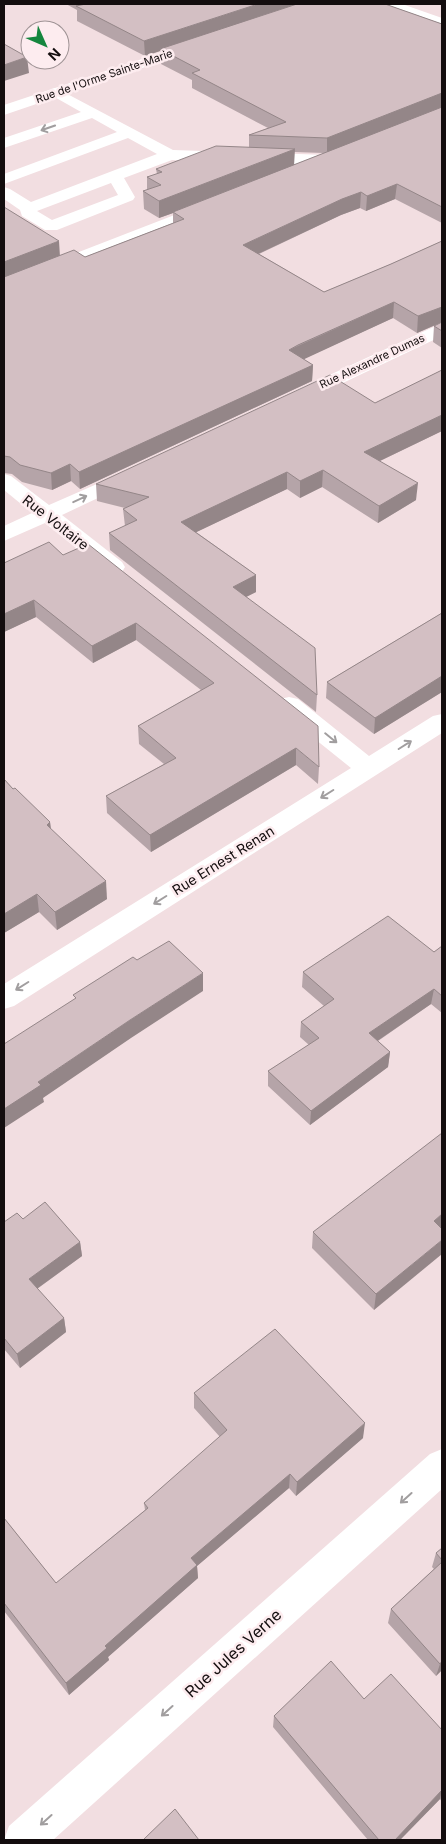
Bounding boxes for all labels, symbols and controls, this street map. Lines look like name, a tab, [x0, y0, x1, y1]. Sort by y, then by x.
north arrow	[20, 20, 70, 70]
text: N	[45, 45, 64, 64]
street label: Rue de l'Orme Sainte-Marie	[34, 46, 174, 106]
one-way arrow	[41, 124, 56, 133]
street label: Rue Alexandre Dumas	[317, 330, 427, 392]
street label: Rue Voltaire	[19, 491, 93, 553]
one-way arrow	[72, 494, 87, 503]
one-way arrow	[324, 733, 337, 744]
one-way arrow	[398, 740, 412, 750]
one-way arrow	[320, 790, 334, 800]
street label: Rue Ernest Renan	[169, 822, 277, 898]
one-way arrow	[153, 895, 167, 905]
one-way arrow	[16, 982, 30, 992]
one-way arrow	[399, 1492, 412, 1504]
street label: Rue Jules Verne	[181, 1604, 285, 1702]
one-way arrow	[161, 1705, 174, 1717]
one-way arrow	[40, 1814, 53, 1825]

